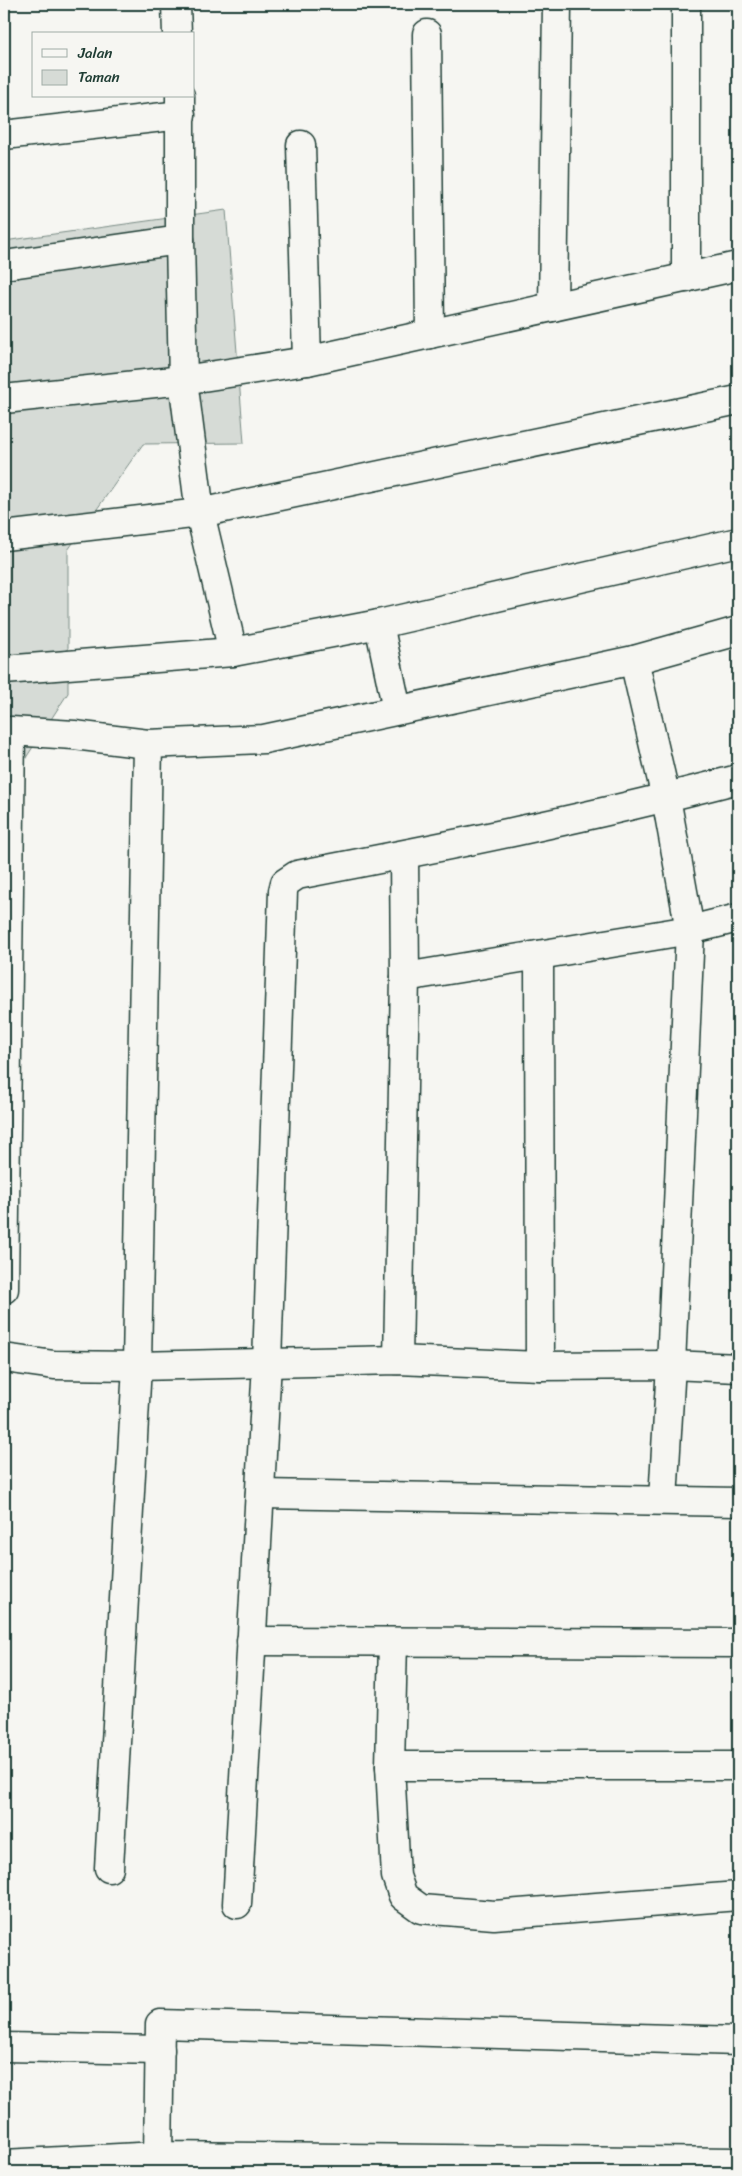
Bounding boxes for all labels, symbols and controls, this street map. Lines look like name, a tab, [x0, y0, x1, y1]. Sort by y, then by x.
legend	[32, 32, 195, 98]
text: Jalan	[77, 40, 112, 66]
text: Taman	[78, 64, 120, 90]

